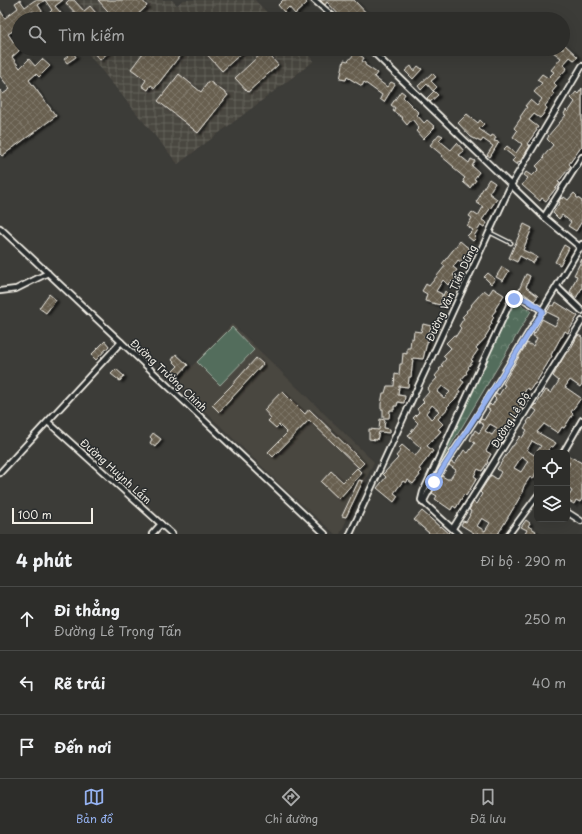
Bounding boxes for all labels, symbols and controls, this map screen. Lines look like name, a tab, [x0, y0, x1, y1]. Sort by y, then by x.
search box	[12, 12, 570, 56]
icon: search	[26, 23, 48, 45]
text: Tìm kiếm	[58, 23, 125, 46]
street label: Đường Văn Tiến Dũng	[422, 242, 480, 344]
route end	[505, 290, 523, 308]
street label: Đường Trường Chinh	[128, 335, 211, 414]
street label: Đường Lê Độ	[486, 389, 533, 450]
street label: Đường Huỳnh Lắm	[77, 435, 155, 507]
map controls	[534, 450, 570, 522]
button: locate	[534, 450, 570, 486]
route start	[425, 473, 443, 491]
button: layers	[534, 486, 570, 522]
scale bar	[12, 506, 93, 525]
text: 100 m	[18, 506, 52, 523]
text: 4 phút	[16, 547, 73, 573]
text: Đi bộ · 290 m	[480, 551, 566, 570]
text: Đi thẳng	[54, 598, 120, 621]
icon: ahead	[16, 608, 38, 630]
text: 250 m	[524, 609, 566, 628]
text: Đường Lê Trọng Tấn	[54, 621, 182, 640]
text: Rẽ trái	[54, 671, 105, 694]
icon: left	[16, 672, 38, 694]
text: 40 m	[532, 673, 566, 692]
text: Đến nơi	[54, 735, 111, 758]
icon: arrive	[16, 736, 38, 758]
tab: Bản đồ	[76, 786, 113, 827]
tab: Chỉ đường	[265, 786, 318, 827]
tab: Đã lưu	[470, 786, 506, 827]

